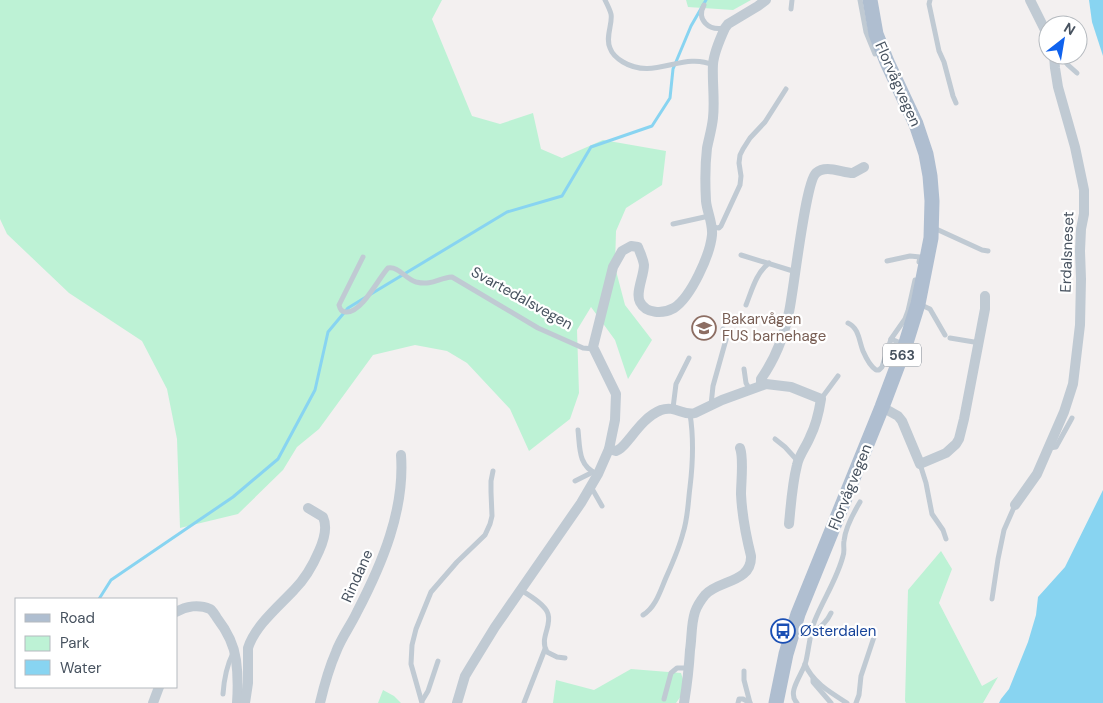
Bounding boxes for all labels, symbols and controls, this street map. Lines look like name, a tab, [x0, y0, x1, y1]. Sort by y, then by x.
north arrow	[1038, 15, 1088, 65]
text: N	[1061, 19, 1079, 39]
street label: Florvågvegen	[870, 38, 926, 130]
street label: Erdalsneset	[1056, 211, 1078, 293]
street label: Svartedalsvegen	[468, 262, 576, 334]
place label: Bakarvågen FUS barnehage	[722, 309, 826, 346]
school or university icon: Bakarvågen FUS barnehage	[691, 315, 717, 341]
road number: 563	[883, 344, 921, 366]
street label: Florvågvegen	[824, 441, 876, 533]
street label: Rindane	[337, 546, 377, 606]
legend	[15, 598, 178, 688]
text: Road	[60, 608, 95, 628]
bus stop icon: Østerdalen	[770, 618, 796, 644]
place label: Østerdalen	[800, 621, 876, 641]
text: Park	[60, 633, 90, 653]
text: Water	[60, 658, 102, 678]

